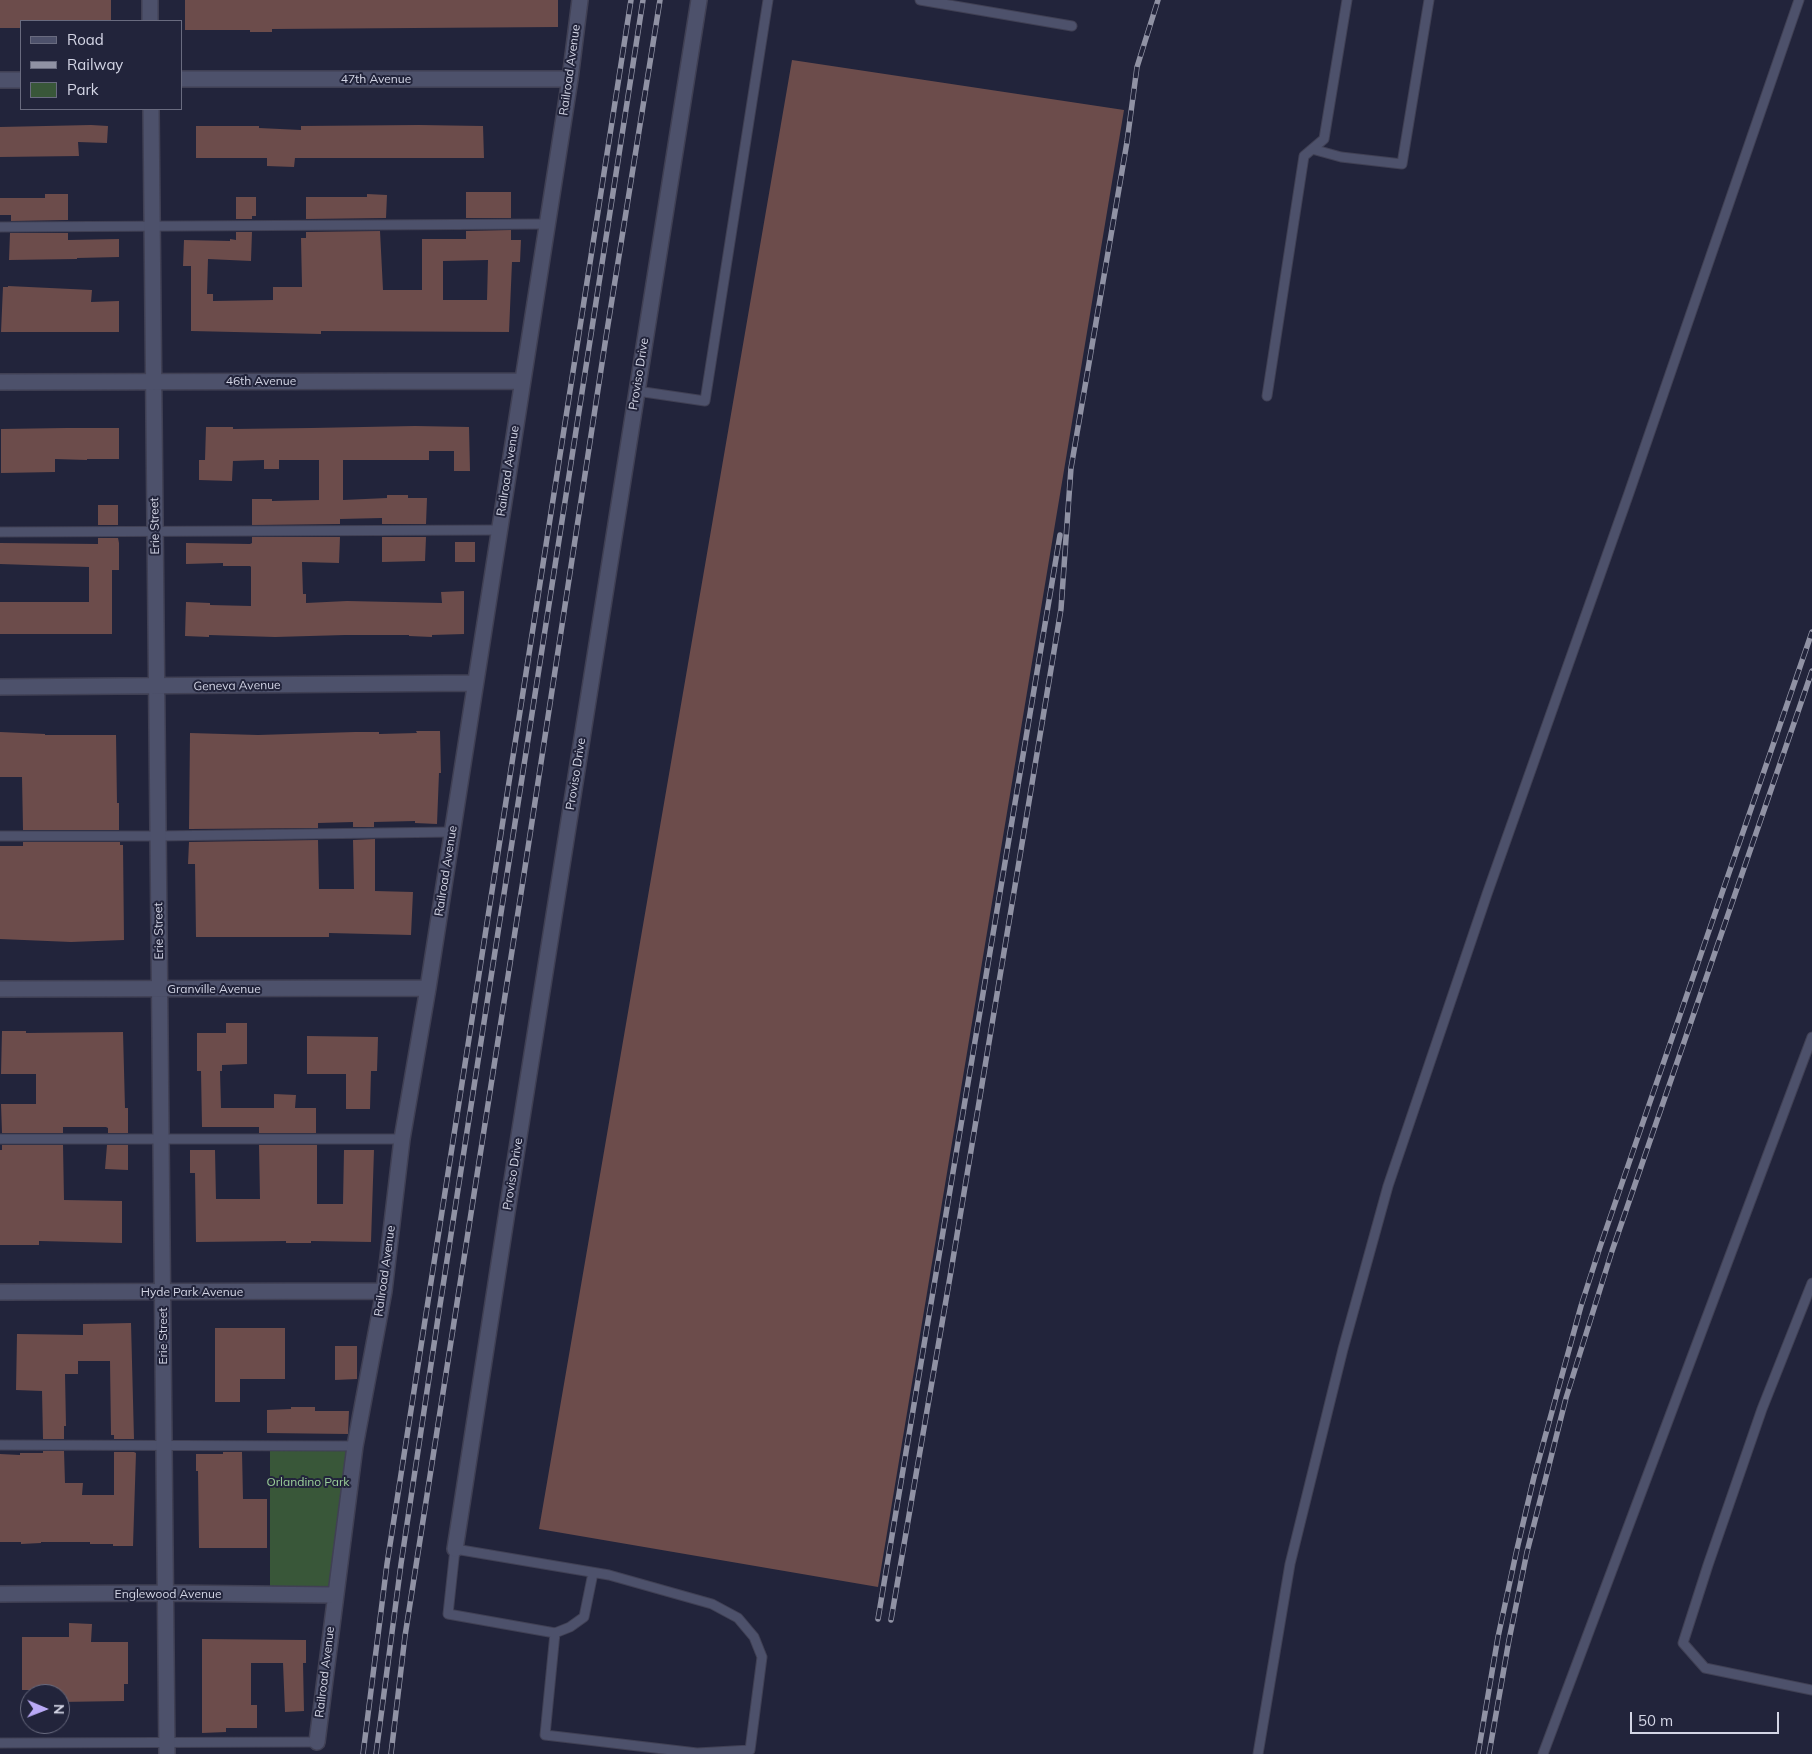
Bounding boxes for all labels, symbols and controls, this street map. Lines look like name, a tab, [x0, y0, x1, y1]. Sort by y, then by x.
legend	[20, 20, 182, 110]
street label: Railroad Avenue	[556, 24, 584, 116]
text: Road	[67, 30, 104, 49]
text: Railway	[67, 55, 123, 74]
street label: 47th Avenue	[341, 72, 411, 86]
text: Park	[67, 80, 99, 99]
street label: Proviso Drive	[626, 337, 652, 411]
street label: 46th Avenue	[226, 374, 296, 388]
street label: Railroad Avenue	[494, 425, 522, 517]
street label: Erie Street	[147, 497, 163, 555]
street label: Geneva Avenue	[193, 678, 281, 694]
street label: Proviso Drive	[563, 737, 589, 811]
street label: Railroad Avenue	[432, 825, 460, 917]
street label: Erie Street	[151, 902, 167, 960]
street label: Granville Avenue	[167, 982, 261, 996]
street label: Proviso Drive	[500, 1137, 526, 1211]
street label: Railroad Avenue	[371, 1225, 399, 1317]
street label: Hyde Park Avenue	[141, 1285, 243, 1299]
street label: Erie Street	[156, 1307, 170, 1365]
park label: Orlandino Park	[266, 1475, 350, 1489]
street label: Englewood Avenue	[115, 1587, 221, 1601]
street label: Railroad Avenue	[312, 1626, 338, 1718]
north arrow	[20, 1684, 70, 1734]
scale bar	[1632, 1702, 1781, 1734]
text: N	[50, 1704, 68, 1715]
text: 50 m	[1638, 1711, 1673, 1730]

